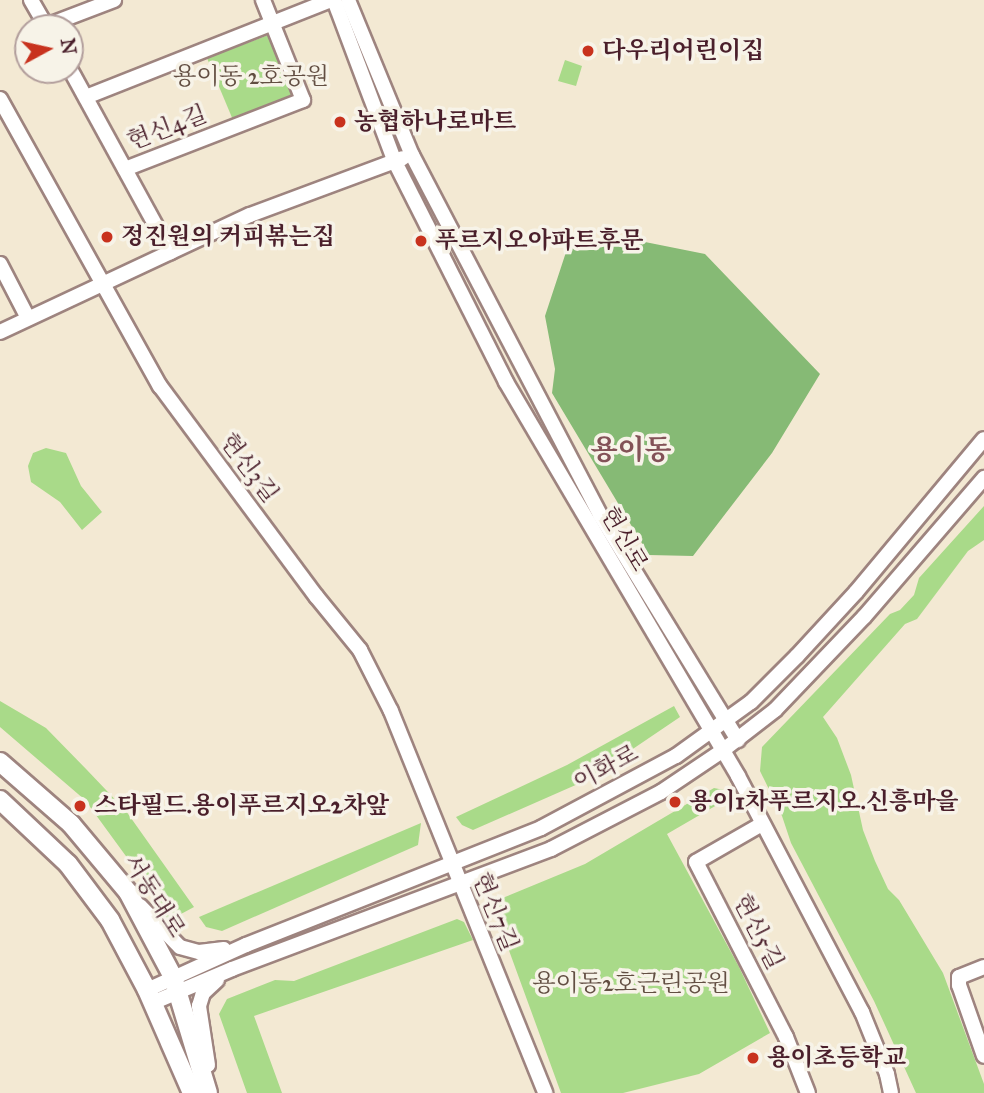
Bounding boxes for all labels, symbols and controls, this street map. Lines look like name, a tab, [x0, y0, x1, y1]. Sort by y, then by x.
north arrow	[14, 14, 84, 84]
text: N	[56, 37, 81, 56]
place label: 다우리어린이집	[602, 37, 764, 65]
marker: 다우리어린이집	[580, 43, 596, 59]
park label: 용이동 2호공원	[173, 63, 329, 91]
street label: 현신4길	[123, 100, 211, 156]
place label: 농협하나로마트	[354, 108, 516, 136]
marker: 농협하나로마트	[332, 114, 348, 130]
place label: 정진원의 커피볶는집	[121, 223, 335, 251]
place label: 푸르지오아파트후문	[435, 227, 644, 255]
marker: 정진원의 커피볶는집	[99, 229, 115, 245]
marker: 푸르지오아파트후문	[413, 233, 429, 249]
street label: 현신3길	[214, 428, 284, 508]
district label: 용이동	[590, 433, 672, 467]
street label: 현신로	[594, 502, 654, 576]
street label: 이화로	[569, 739, 643, 797]
place label: 용이1차푸르지오.신흥마을	[689, 788, 958, 816]
place label: 스타필드.용이푸르지오2차앞	[94, 792, 389, 820]
marker: 용이1차푸르지오.신흥마을	[667, 794, 683, 810]
marker: 스타필드.용이푸르지오2차앞	[72, 798, 88, 814]
street label: 서동대로	[117, 849, 191, 943]
street label: 현신7길	[466, 868, 524, 956]
street label: 현신5길	[727, 890, 789, 974]
park label: 용이동2호근린공원	[532, 970, 730, 998]
place label: 용이초등학교	[767, 1044, 906, 1072]
marker: 용이초등학교	[745, 1050, 761, 1066]

